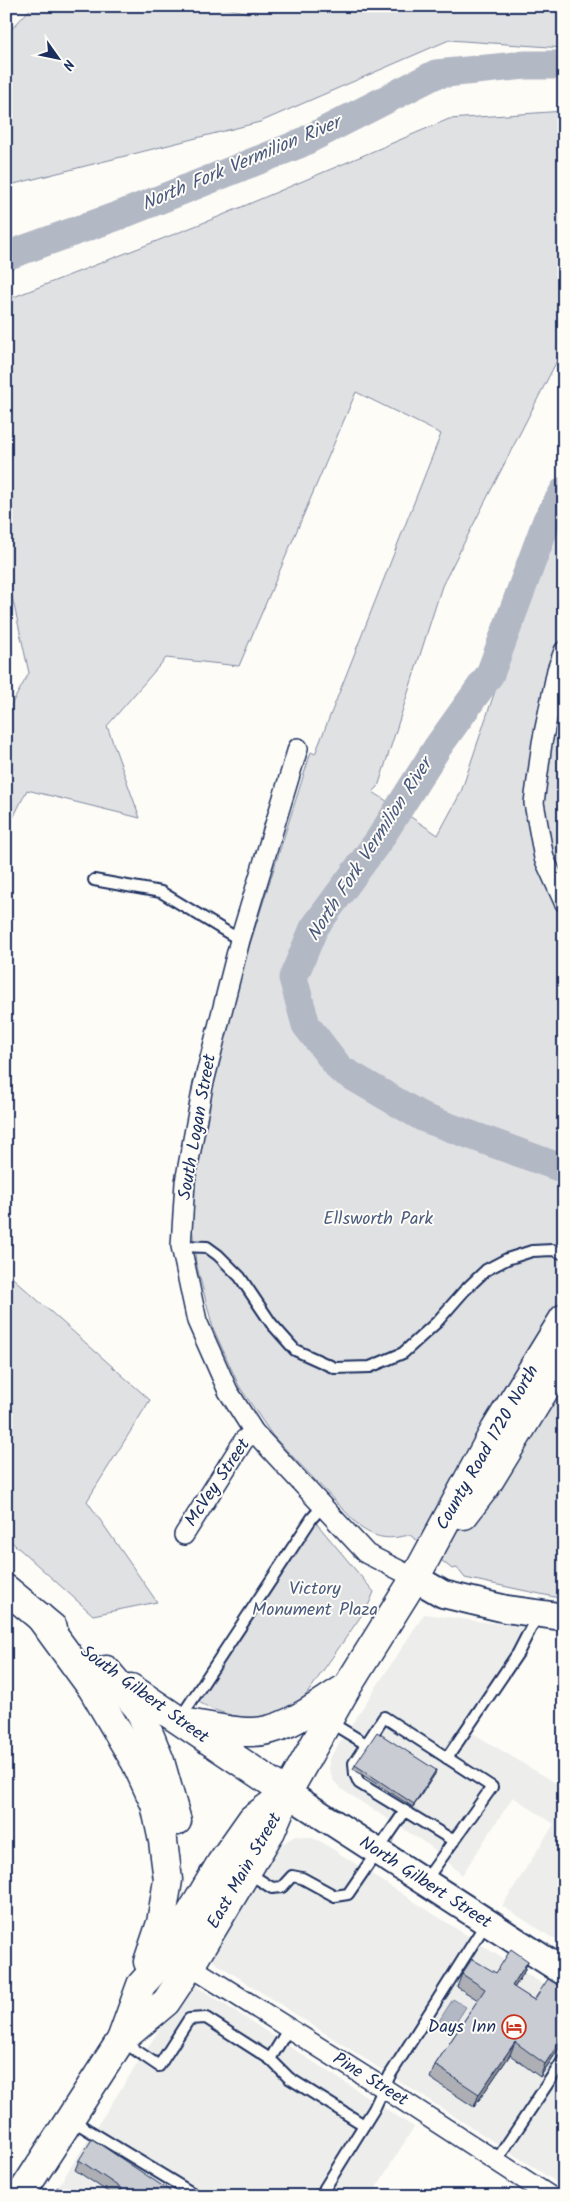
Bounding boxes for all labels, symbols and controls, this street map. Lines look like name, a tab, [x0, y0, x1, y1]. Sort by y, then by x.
north arrow	[32, 32, 82, 82]
text: N	[56, 55, 80, 74]
water label: North Fork Vermilion River	[137, 107, 348, 219]
water label: North Fork Vermilion River	[299, 749, 443, 947]
street label: South Logan Street	[171, 1051, 225, 1202]
park label: Ellsworth Park	[323, 1205, 433, 1234]
street label: County Road 1720 North	[429, 1360, 547, 1536]
street label: McVey Street	[178, 1432, 259, 1533]
park label: Victory Monument Plaza	[252, 1575, 378, 1625]
street label: South Gilbert Street	[73, 1638, 215, 1752]
street label: East Main Street	[200, 1806, 291, 1935]
street label: North Gilbert Street	[353, 1829, 498, 1937]
place label: Days Inn	[428, 2013, 496, 2042]
hotel icon: Days Inn	[501, 2014, 527, 2040]
street label: Pine Street	[326, 2045, 414, 2115]

